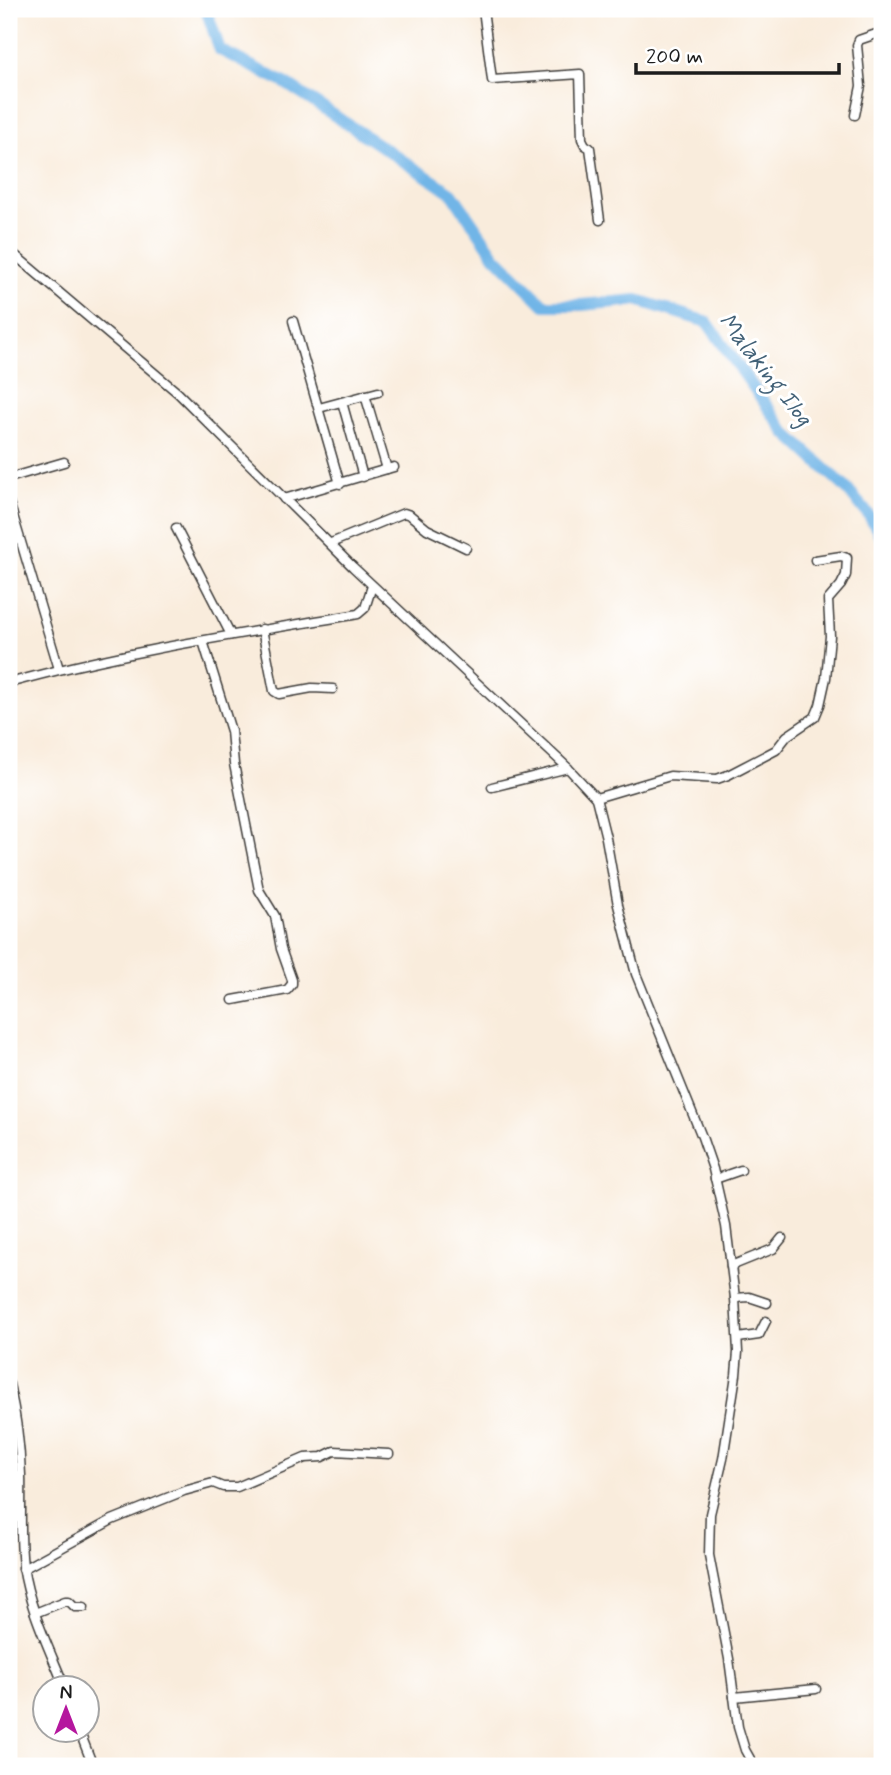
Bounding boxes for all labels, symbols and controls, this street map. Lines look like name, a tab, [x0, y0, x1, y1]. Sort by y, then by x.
scale bar	[636, 32, 838, 76]
text: 200 m	[646, 43, 703, 71]
water label: Malaking Ilog	[708, 307, 819, 435]
north arrow	[32, 1674, 102, 1744]
text: N	[60, 1681, 72, 1706]

